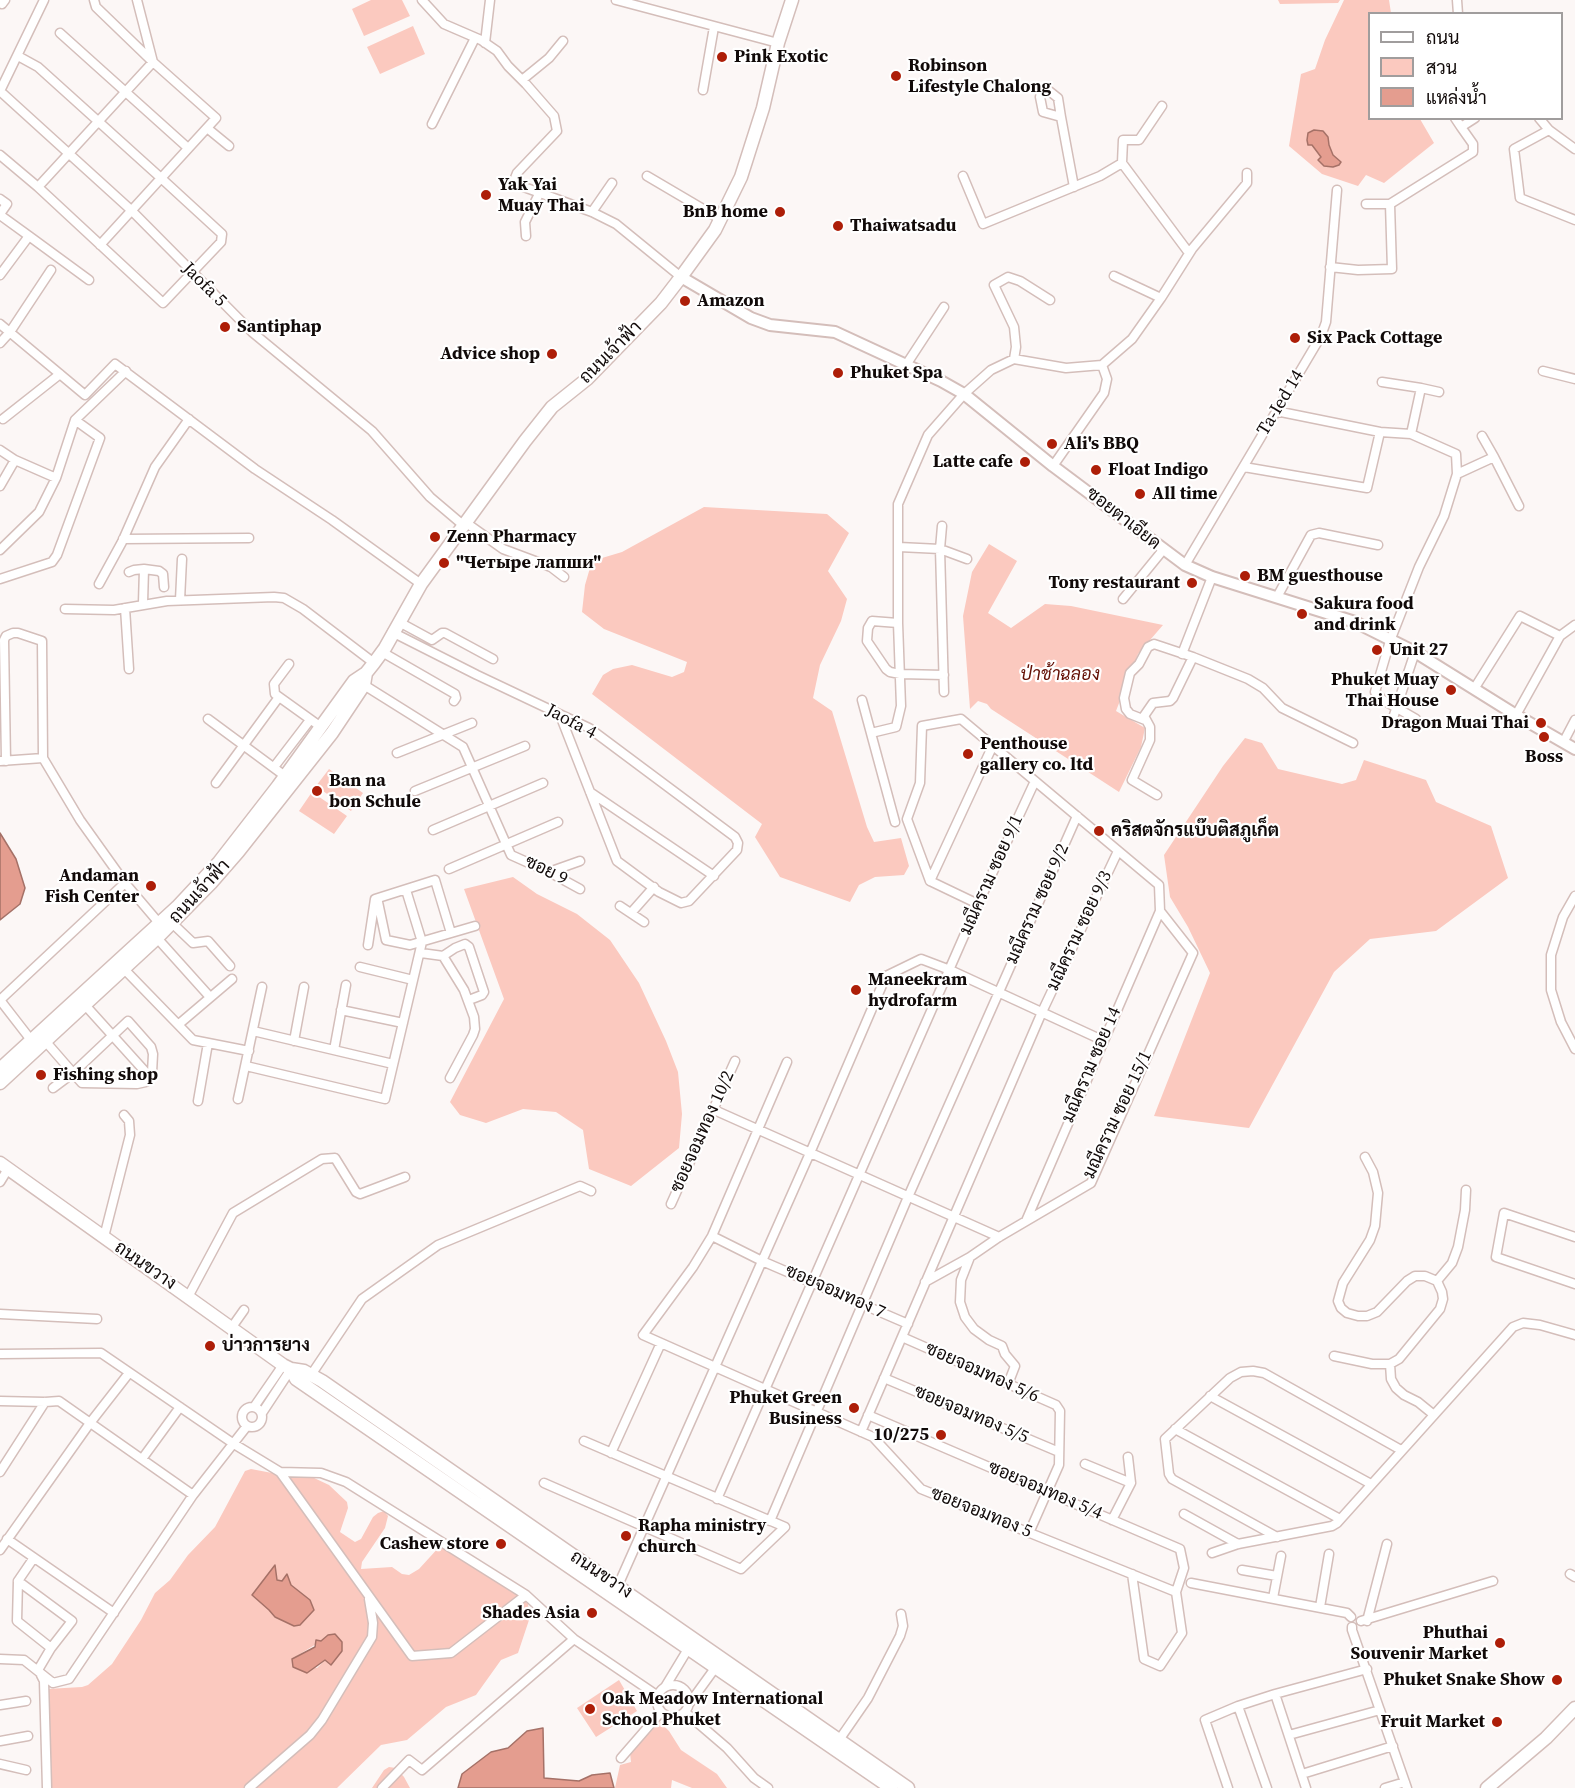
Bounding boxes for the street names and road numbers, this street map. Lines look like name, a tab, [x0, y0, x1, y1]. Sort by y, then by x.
street label: Jaofa 5	[177, 258, 231, 312]
street label: ถนนเจ้าฟ้า	[575, 317, 647, 389]
street label: Ta-Ied 14	[1253, 366, 1309, 440]
street label: ซอยตาเอียด	[1081, 483, 1165, 555]
street label: Jaofa 4	[542, 700, 600, 744]
street label: มณีคราม ซอย 9/1	[956, 811, 1028, 939]
street label: มณีคราม ซอย 9/2	[1002, 840, 1074, 968]
street label: ซอย 9	[521, 851, 571, 891]
street label: ถนนเจ้าฟ้า	[165, 856, 235, 928]
street label: มณีคราม ซอย 9/3	[1043, 868, 1117, 994]
street label: มณีคราม ซอย 14	[1058, 1004, 1126, 1126]
street label: มณีคราม ซอย 15/1	[1079, 1048, 1157, 1182]
street label: ซอยจอมทอง 10/2	[666, 1068, 740, 1196]
street label: ถนนขวาง	[110, 1237, 180, 1295]
street label: ซอยจอมทอง 7	[782, 1260, 888, 1324]
street label: ซอยจอมทอง 5/6	[922, 1338, 1042, 1408]
street label: ซอยจอมทอง 5/5	[911, 1381, 1031, 1449]
street label: ซอยจอมทอง 5/4	[985, 1457, 1105, 1525]
street label: ซอยจอมทอง 5	[927, 1483, 1035, 1543]
street label: ถนนขวาง	[566, 1546, 636, 1604]

